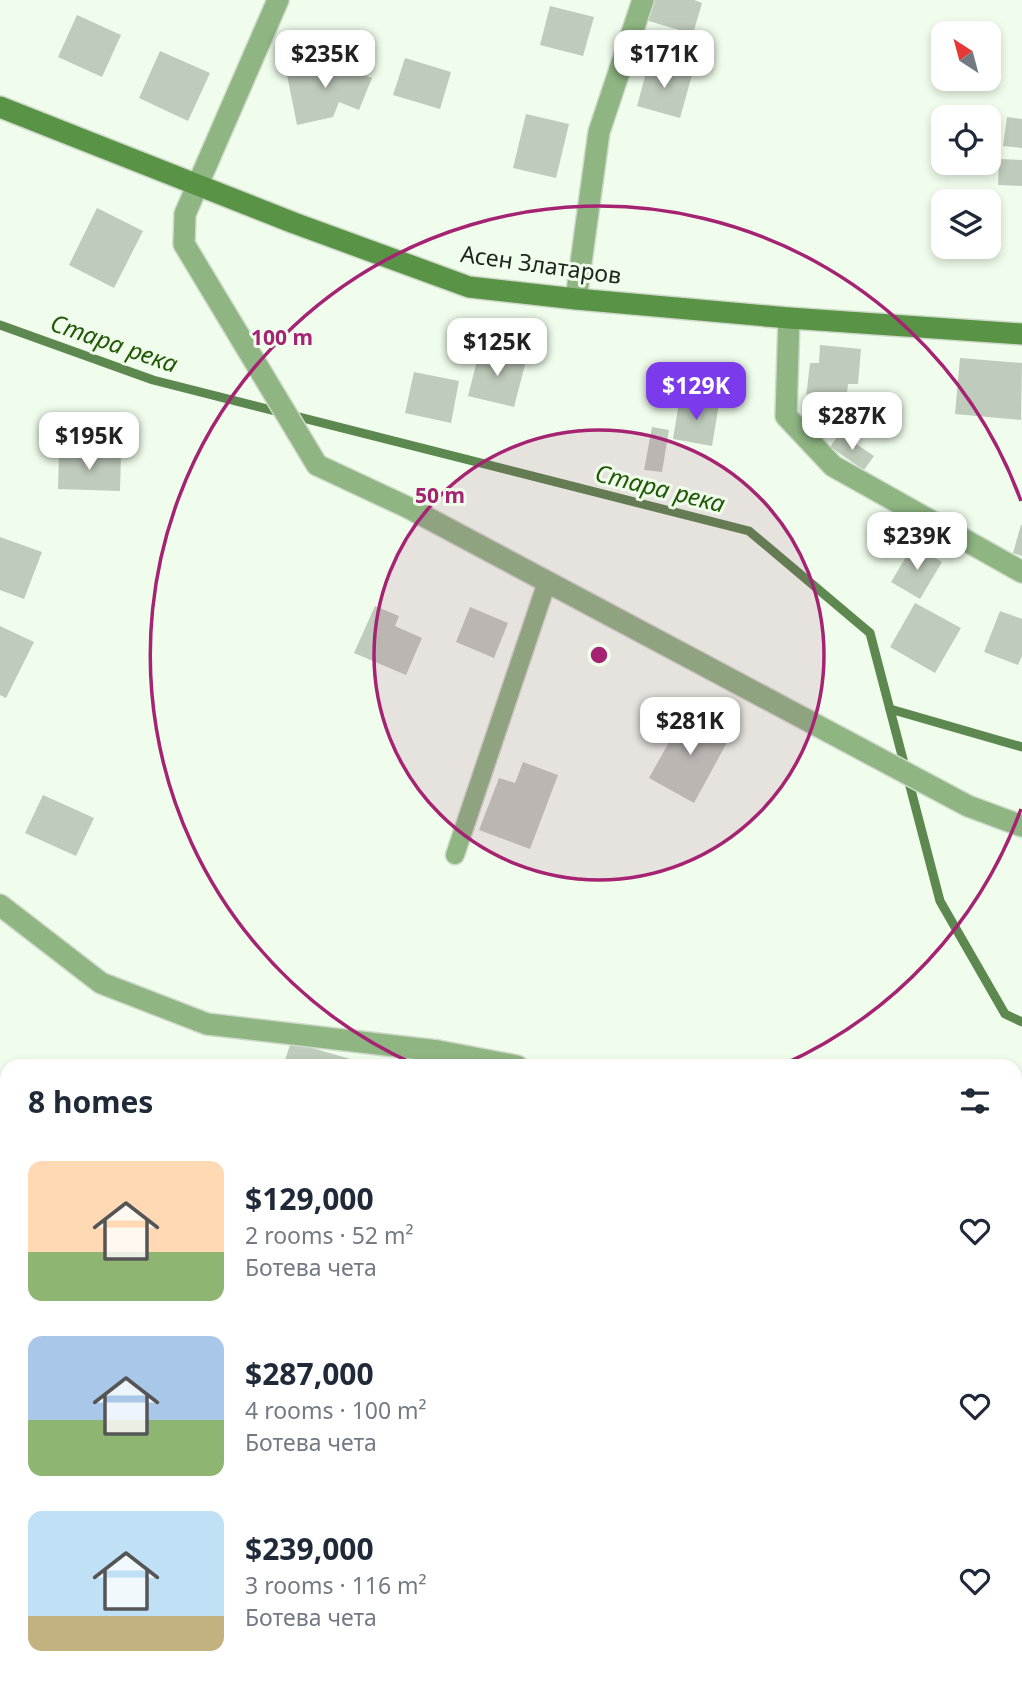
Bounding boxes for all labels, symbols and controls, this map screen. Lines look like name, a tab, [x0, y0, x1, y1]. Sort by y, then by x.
north arrow	[931, 21, 1001, 91]
map controls	[931, 21, 1001, 259]
pin: $235K	[276, 31, 374, 90]
pin: $171K	[615, 31, 713, 90]
text: $235K	[291, 37, 359, 69]
text: $171K	[630, 37, 698, 69]
button: locate	[931, 105, 1001, 175]
button: layers	[931, 189, 1001, 259]
street label: Асен Златаров	[459, 237, 623, 291]
water label: Стара река	[46, 305, 183, 380]
pin: $125K	[448, 318, 546, 378]
text: 100 m	[251, 323, 313, 351]
text: $125K	[463, 325, 531, 357]
pin: $129K	[647, 362, 745, 422]
text: $129K	[662, 369, 730, 401]
pin: $287K	[803, 392, 901, 452]
text: $287K	[818, 399, 886, 431]
pin: $195K	[40, 412, 138, 472]
text: $195K	[55, 419, 123, 451]
water label: Стара река	[592, 455, 729, 520]
text: 50 m	[415, 481, 465, 509]
pin: $239K	[868, 512, 966, 572]
text: $239K	[883, 519, 951, 551]
centre of rings	[587, 643, 611, 667]
pin: $281K	[641, 698, 739, 757]
text: $281K	[656, 704, 724, 736]
text: 8 homes	[28, 1081, 153, 1122]
icon: filters	[956, 1082, 994, 1120]
text: $129,000	[245, 1178, 374, 1219]
icon: home	[84, 1189, 168, 1273]
icon: heart	[956, 1212, 994, 1250]
text: 2 rooms · 52 m²	[245, 1219, 414, 1251]
text: Ботева чета	[245, 1251, 377, 1283]
text: $287,000	[245, 1353, 374, 1394]
icon: home	[84, 1364, 168, 1448]
icon: heart	[956, 1387, 994, 1425]
text: 4 rooms · 100 m²	[245, 1394, 427, 1426]
text: Ботева чета	[245, 1426, 377, 1458]
text: $239,000	[245, 1528, 374, 1569]
icon: home	[84, 1539, 168, 1623]
icon: heart	[956, 1562, 994, 1600]
text: 3 rooms · 116 m²	[245, 1569, 427, 1601]
text: Ботева чета	[245, 1601, 377, 1633]

